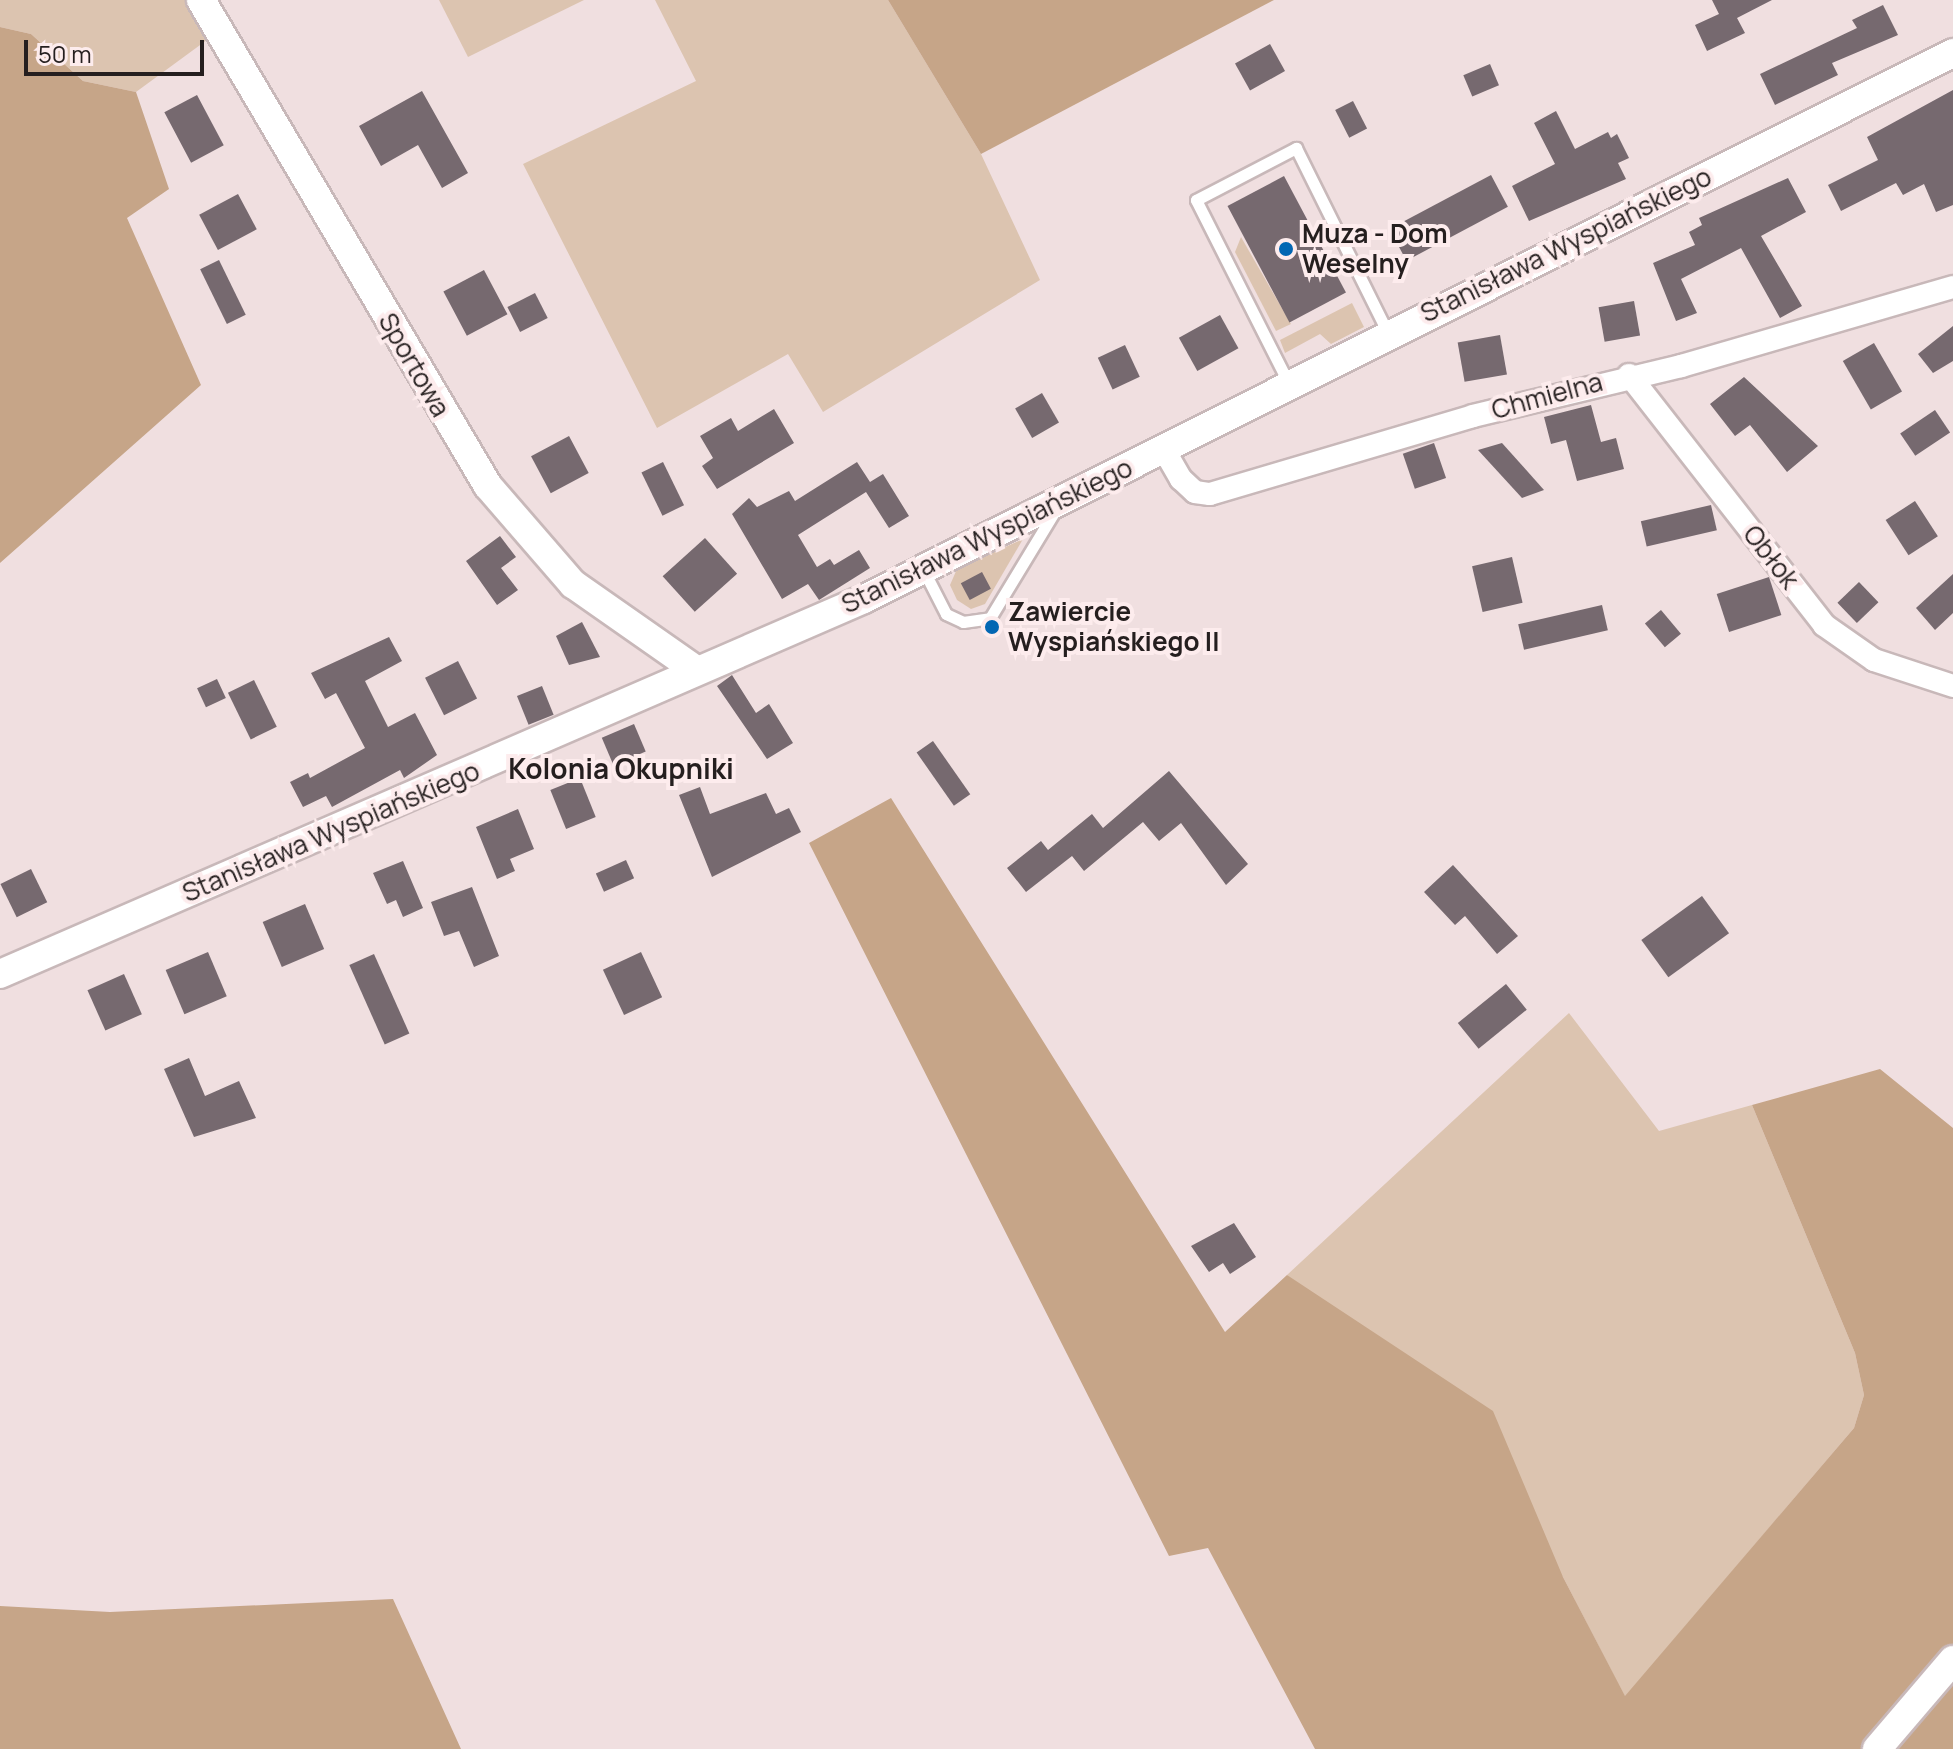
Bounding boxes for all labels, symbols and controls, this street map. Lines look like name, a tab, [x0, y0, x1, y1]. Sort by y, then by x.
scale bar	[28, 24, 208, 74]
text: 50 m	[38, 37, 92, 70]
street label: Stanisława Wyspiańskiego	[1416, 161, 1716, 329]
place label: Muza - Dom Weselny	[1302, 218, 1448, 280]
marker: Muza - Dom Weselny	[1277, 240, 1295, 258]
street label: Sportowa	[372, 308, 456, 422]
street label: Chmielna	[1488, 366, 1606, 426]
street label: Stanisława Wyspiańskiego	[837, 452, 1137, 620]
street label: Obłok	[1737, 519, 1805, 595]
place label: Zawiercie Wyspiańskiego II	[1008, 596, 1219, 658]
marker: Zawiercie Wyspiańskiego II	[983, 618, 1001, 636]
district label: Kolonia Okupniki	[508, 751, 734, 785]
street label: Stanisława Wyspiańskiego	[178, 755, 484, 909]

